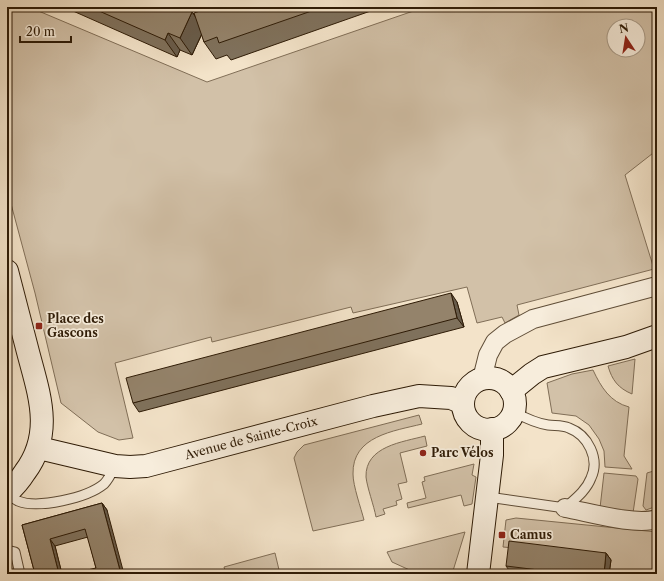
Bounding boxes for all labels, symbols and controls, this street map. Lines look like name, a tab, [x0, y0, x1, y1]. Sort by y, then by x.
scale bar	[20, 18, 71, 44]
north arrow	[606, 18, 646, 58]
text: N	[618, 20, 630, 36]
text: 20 m	[26, 24, 55, 39]
place label: Place des Gascons	[47, 311, 104, 340]
marker: Place des Gascons	[34, 321, 44, 331]
street label: Avenue de Sainte-Croix	[182, 413, 319, 463]
place label: Parc Vélos	[431, 445, 494, 460]
marker: Parc Vélos	[418, 448, 428, 458]
place label: Camus	[510, 527, 552, 542]
marker: Camus	[497, 530, 507, 540]

